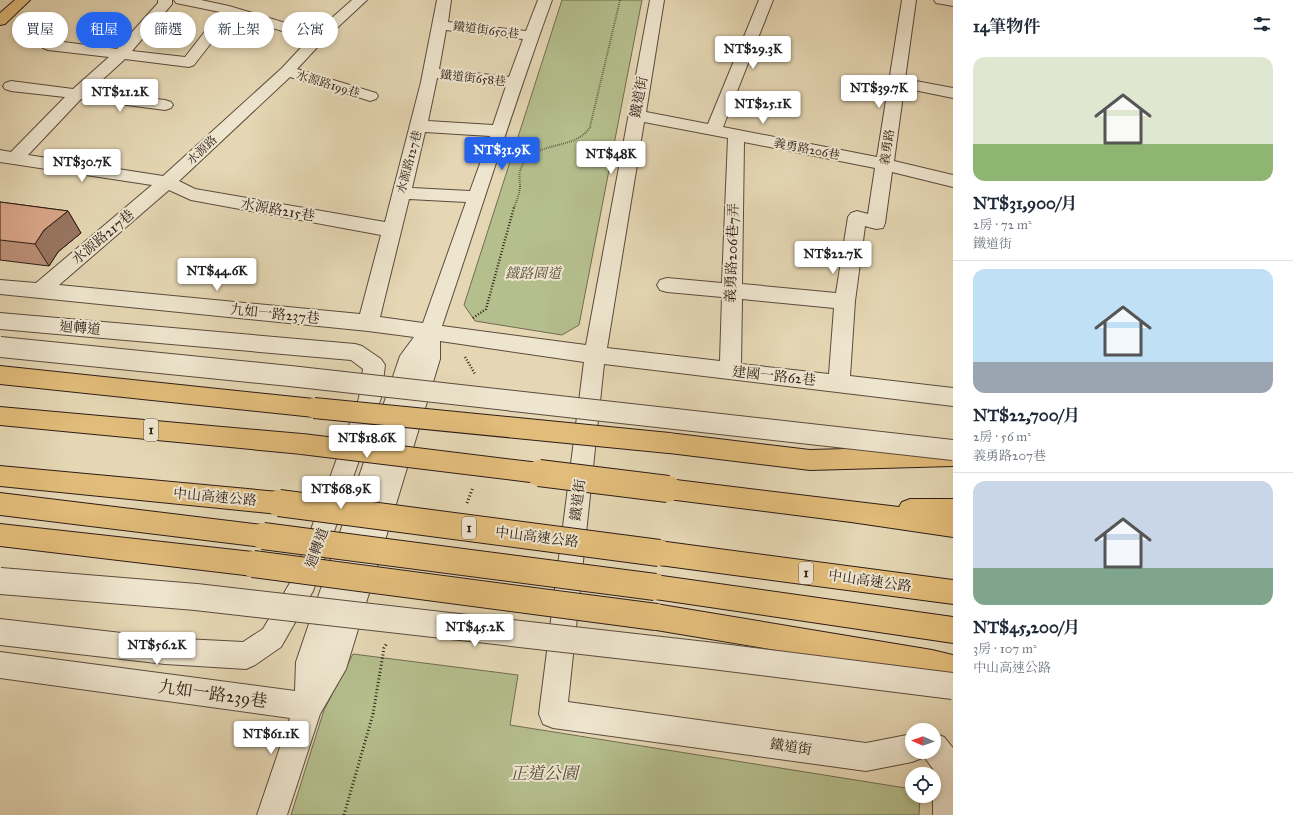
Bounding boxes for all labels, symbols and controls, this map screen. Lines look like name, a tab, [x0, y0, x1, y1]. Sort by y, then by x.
chip: 買屋	[12, 12, 68, 48]
chip: 租屋	[76, 12, 132, 48]
chip: 篩選	[140, 12, 196, 48]
chip: 新上架	[204, 12, 274, 48]
chip: 公寓	[282, 12, 338, 48]
icon: filters	[1251, 13, 1273, 35]
text: 14筆物件	[973, 16, 1040, 37]
street label: 鐵道街650巷	[452, 19, 520, 41]
pin: NT$29.3K	[712, 36, 794, 70]
text: NT$29.3K	[724, 41, 782, 57]
street label: 水源路199巷	[295, 68, 361, 100]
street label: 鐵道街658巷	[439, 68, 507, 88]
street label: 鐵道街	[627, 75, 651, 119]
pin: NT$39.7K	[838, 75, 920, 109]
pin: NT$21.2K	[79, 79, 161, 113]
text: NT$39.7K	[850, 80, 908, 96]
icon: home	[1087, 83, 1159, 155]
text: NT$21.2K	[91, 84, 149, 100]
pin: NT$25.1K	[722, 91, 804, 125]
text: NT$25.1K	[735, 96, 791, 112]
street label: 義勇路	[877, 128, 897, 166]
street label: 水源路127巷	[394, 129, 424, 195]
street label: 水源路	[184, 133, 220, 167]
street label: 義勇路206巷	[773, 136, 841, 162]
pin: NT$31.9K	[461, 137, 543, 171]
pin: NT$48K	[578, 141, 644, 175]
text: NT$31.9K	[474, 142, 530, 158]
text: NT$48K	[585, 146, 637, 162]
pin: NT$30.7K	[41, 149, 123, 183]
text: NT$30.7K	[53, 154, 111, 170]
text: NT$31,900/月	[973, 193, 1078, 214]
street label: 水源路215巷	[240, 195, 316, 225]
street label: 義勇路206巷7弄	[722, 203, 742, 303]
street label: 水源路217巷	[68, 206, 138, 268]
text: 2房 · 72 m²	[973, 217, 1032, 233]
text: 鐵道街	[973, 236, 1012, 252]
pin: NT$22.7K	[792, 241, 874, 275]
text: NT$22.7K	[804, 246, 862, 262]
pin: NT$44.6K	[176, 258, 258, 292]
text: NT$44.6K	[186, 263, 248, 279]
park label: 鐵路園道	[505, 265, 563, 282]
icon: home	[1087, 295, 1159, 367]
street label: 九如一路237巷	[229, 301, 321, 327]
street label: 迴轉道	[58, 318, 102, 338]
street label: 建國一路62巷	[731, 363, 817, 389]
text: NT$22,700/月	[973, 405, 1080, 426]
road number: 1	[144, 419, 158, 441]
pin: NT$18.6K	[326, 425, 408, 459]
text: 2房 · 56 m²	[973, 429, 1031, 445]
text: NT$18.6K	[338, 430, 396, 446]
text: 義勇路207巷	[973, 448, 1046, 464]
pin: NT$68.9K	[300, 476, 382, 510]
street label: 鐵道街	[567, 478, 589, 522]
text: NT$68.9K	[311, 481, 371, 497]
street label: 中山高速公路	[172, 485, 258, 509]
icon: home	[1087, 507, 1159, 579]
road number: 1	[462, 517, 476, 539]
street label: 中山高速公路	[494, 523, 580, 551]
street label: 迴轉道	[302, 525, 332, 571]
road number: 1	[799, 562, 813, 584]
street label: 中山高速公路	[827, 567, 913, 595]
pin: NT$45.2K	[434, 614, 516, 648]
text: NT$45,200/月	[973, 617, 1080, 638]
text: NT$45.2K	[445, 619, 505, 635]
pin: NT$56.2K	[116, 632, 198, 666]
text: NT$56.2K	[128, 637, 186, 653]
text: 3房 · 107 m²	[973, 641, 1037, 657]
text: 中山高速公路	[973, 660, 1051, 676]
street label: 九如一路239巷	[157, 676, 269, 712]
pin: NT$61.1K	[230, 721, 312, 755]
north arrow	[905, 723, 941, 759]
map controls	[905, 723, 941, 803]
text: NT$61.1K	[243, 726, 299, 742]
street label: 鐵道街	[769, 736, 813, 758]
park label: 正道公園	[510, 763, 581, 784]
button: locate	[905, 767, 941, 803]

